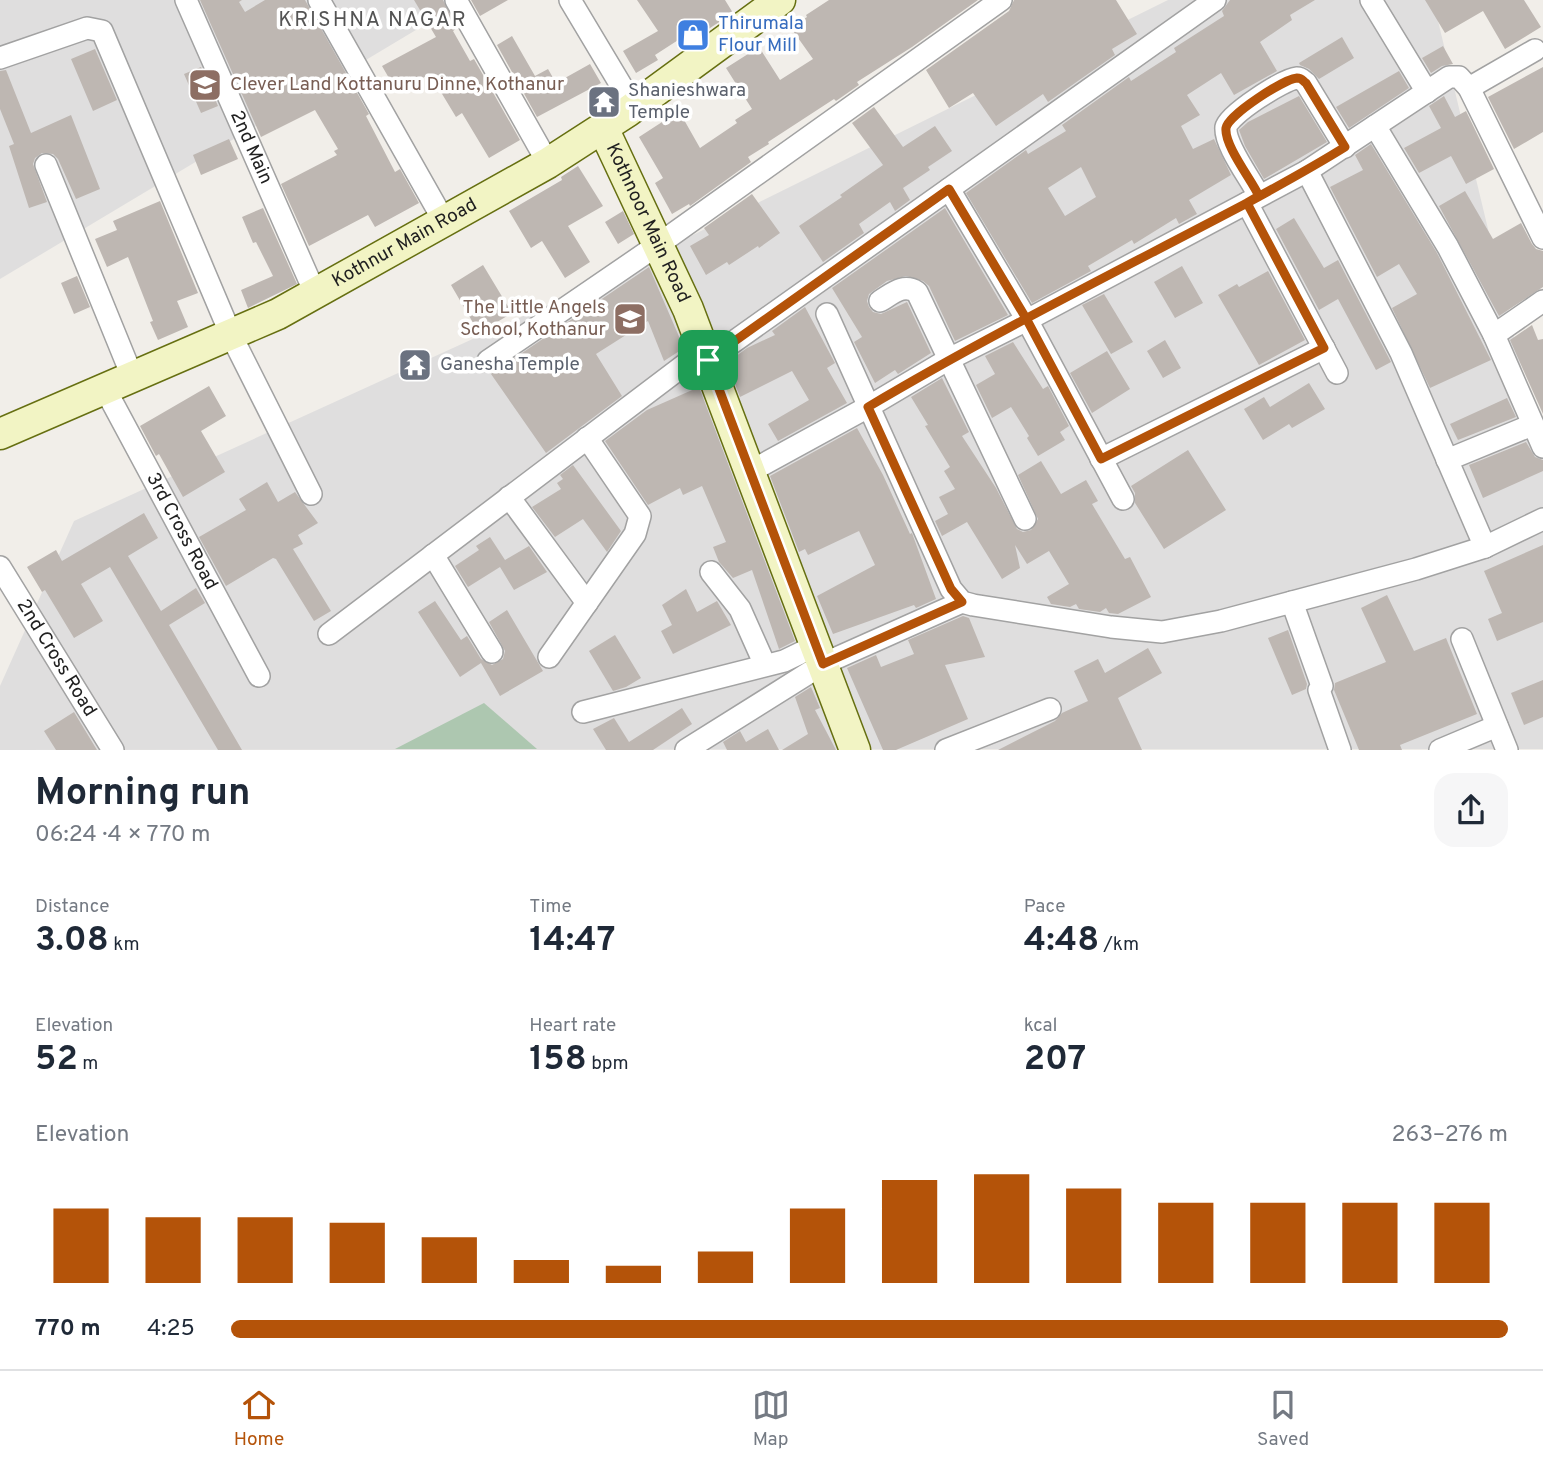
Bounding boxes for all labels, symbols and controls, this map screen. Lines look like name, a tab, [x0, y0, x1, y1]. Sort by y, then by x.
district label: KRISHNA NAGAR	[278, 7, 468, 34]
place label: Thirumala Flour Mill	[718, 12, 804, 58]
shop icon: Thirumala Flour Mill	[674, 16, 712, 54]
school or university icon: Clever Land Kottanuru Dinne, Kothanur	[186, 66, 224, 104]
place label: Clever Land Kottanuru Dinne, Kothanur	[230, 73, 565, 97]
place label: Shanieshwara Temple	[628, 79, 746, 125]
temple icon: Shanieshwara Temple	[585, 83, 623, 121]
street label: 2nd Main	[224, 107, 278, 188]
street label: Kothnoor Main Road	[600, 140, 695, 307]
street label: Kothnur Main Road	[328, 193, 481, 293]
place label: The Little Angels School, Kothanur	[460, 296, 607, 342]
school or university icon: The Little Angels School, Kothanur	[611, 300, 649, 338]
pin	[678, 330, 738, 390]
icon: arrive	[689, 341, 727, 379]
temple icon: Ganesha Temple	[396, 346, 434, 384]
place label: Ganesha Temple	[440, 353, 580, 377]
street label: 3rd Cross Road	[140, 469, 223, 594]
street label: 2nd Cross Road	[11, 595, 102, 721]
text: Morning run	[35, 770, 251, 819]
button: share	[1434, 773, 1508, 847]
text: 06:24 · 4 × 770 m	[35, 821, 210, 850]
text: Distance	[35, 895, 110, 919]
text: Time	[529, 895, 572, 919]
text: Pace	[1024, 895, 1065, 919]
text: 3.08	[35, 919, 109, 963]
text: 14:47	[529, 919, 616, 963]
text: 4:48	[1024, 919, 1099, 963]
text: km	[109, 933, 140, 957]
text: /km	[1099, 933, 1139, 957]
text: Elevation	[35, 1014, 113, 1038]
text: Heart rate	[529, 1014, 616, 1038]
text: kcal	[1024, 1014, 1057, 1038]
text: 52	[35, 1038, 78, 1082]
text: 158	[529, 1038, 587, 1082]
text: 207	[1024, 1038, 1086, 1082]
text: m	[78, 1052, 98, 1076]
text: bpm	[587, 1052, 629, 1076]
text: Elevation	[35, 1121, 130, 1150]
text: 263–276 m	[1391, 1121, 1508, 1150]
text: 770 m	[35, 1315, 101, 1344]
text: 4:25	[147, 1315, 195, 1344]
tab: Home	[234, 1386, 284, 1452]
tab: Map	[752, 1386, 790, 1452]
tab: Saved	[1257, 1386, 1309, 1452]

